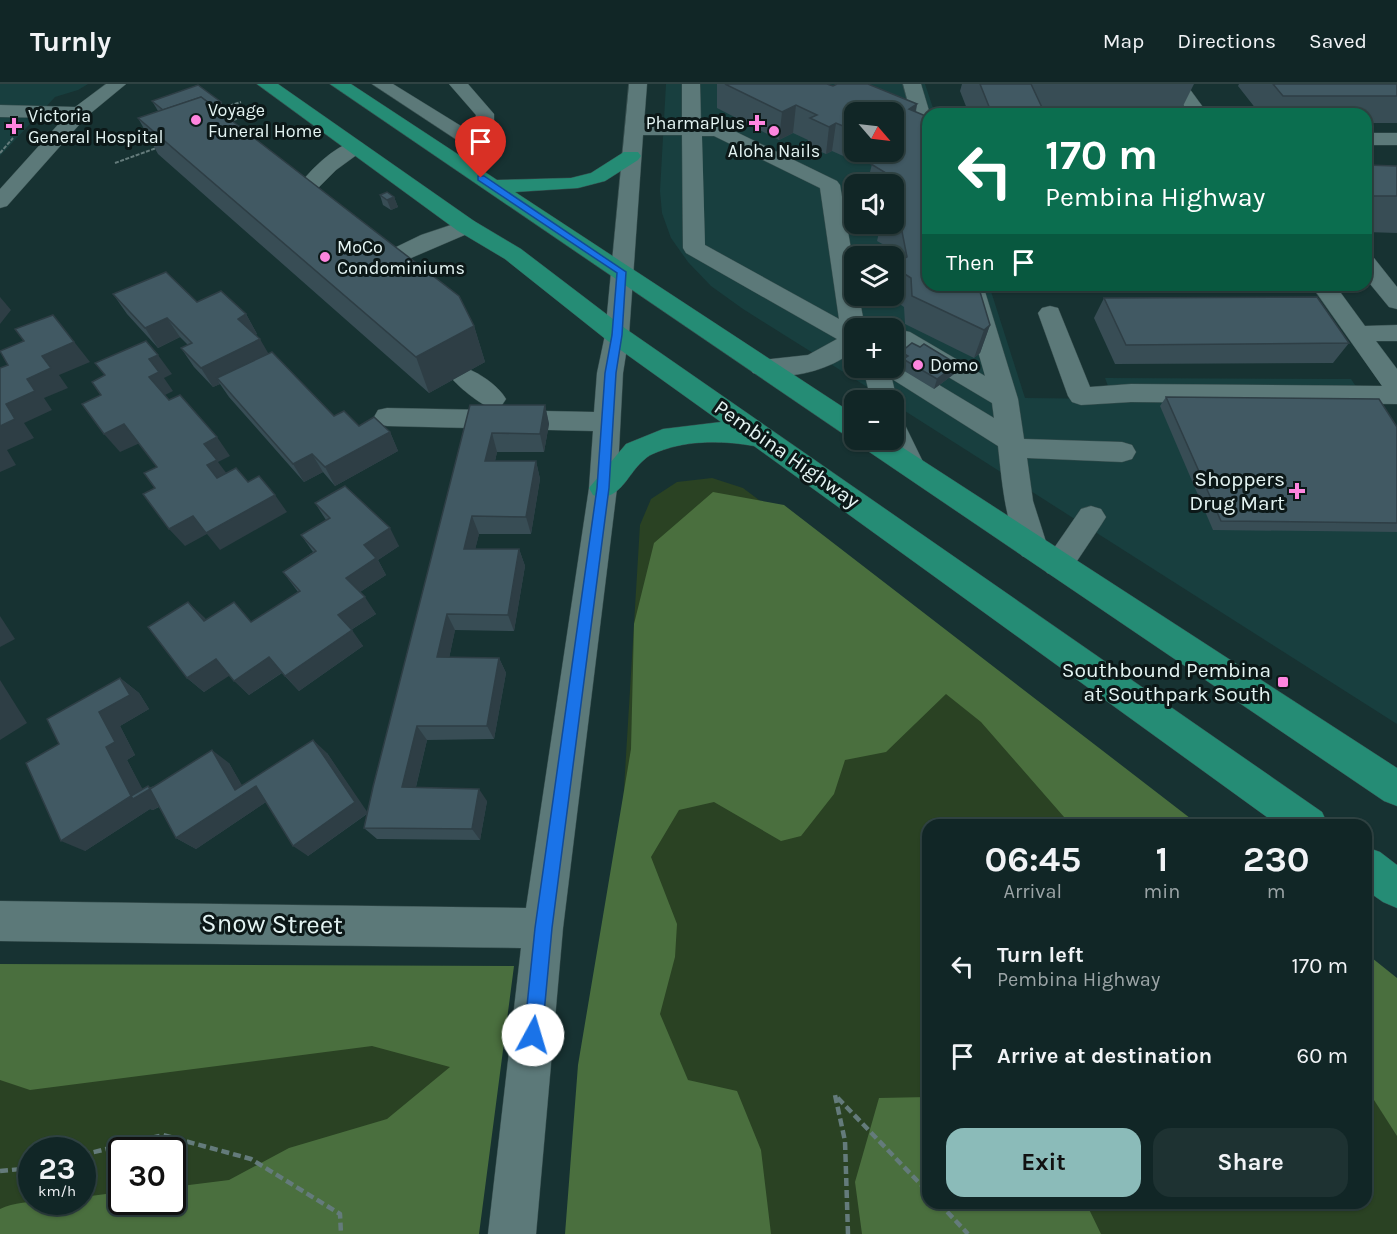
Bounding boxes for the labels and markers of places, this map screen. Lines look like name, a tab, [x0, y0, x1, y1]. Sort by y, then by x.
place label: Voyage Funeral Home	[208, 99, 322, 142]
place label: Victoria General Hospital	[28, 105, 164, 148]
place label: PharmaPlus	[646, 112, 745, 134]
marker: Voyage Funeral Home	[189, 113, 203, 127]
pin	[455, 116, 506, 178]
marker: PharmaPlus	[750, 116, 764, 130]
marker: Victoria General Hospital	[5, 117, 23, 135]
marker: Aloha Nails	[767, 124, 781, 138]
place label: Aloha Nails	[728, 140, 820, 162]
place label: MoCo Condominiums	[337, 236, 465, 279]
marker: MoCo Condominiums	[318, 250, 332, 264]
place label: Domo	[930, 354, 978, 376]
marker: Domo	[911, 358, 925, 372]
place label: Shoppers Drug Mart	[1189, 467, 1285, 515]
marker: Shoppers Drug Mart	[1290, 484, 1304, 498]
place label: Southbound Pembina at Southpark South	[1062, 658, 1271, 706]
marker: Southbound Pembina at Southpark South	[1276, 675, 1290, 689]

